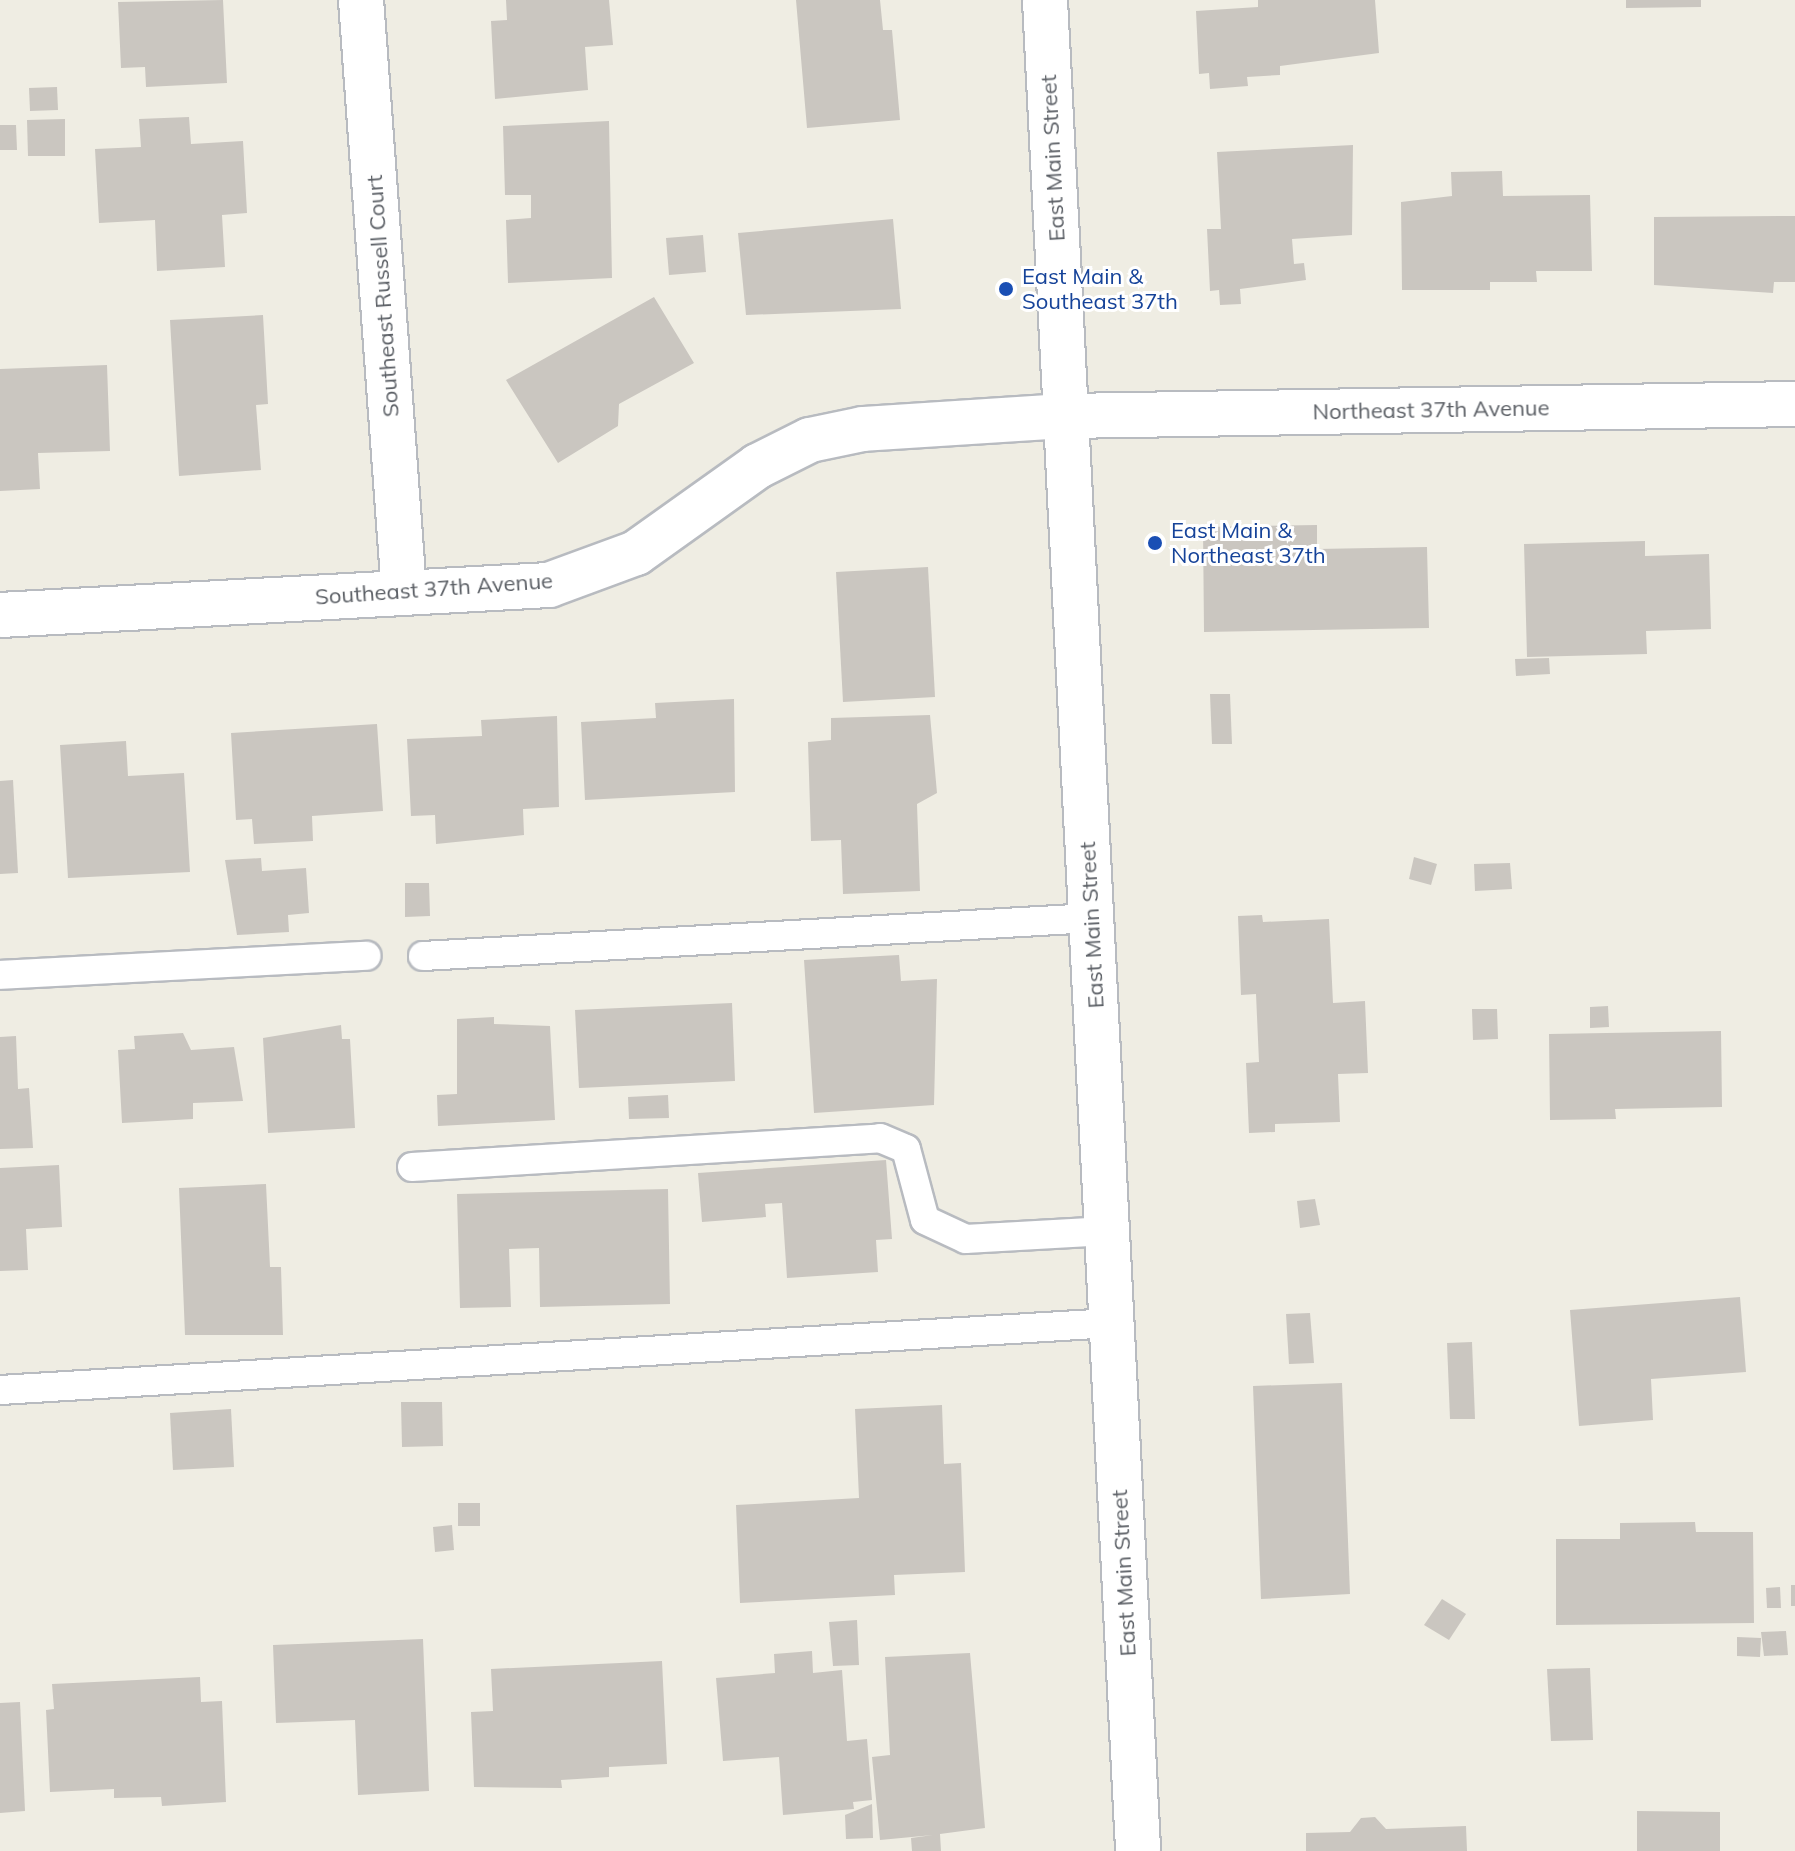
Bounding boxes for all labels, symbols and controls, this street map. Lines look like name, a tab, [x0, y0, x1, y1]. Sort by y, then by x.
street label: East Main Street	[1035, 74, 1071, 242]
street label: Southeast Russell Court	[361, 174, 405, 418]
place label: East Main & Southeast 37th	[1022, 263, 1178, 314]
marker: East Main & Southeast 37th	[997, 280, 1015, 298]
street label: Northeast 37th Avenue	[1312, 395, 1550, 425]
place label: East Main & Northeast 37th	[1171, 517, 1326, 568]
marker: East Main & Northeast 37th	[1146, 534, 1164, 552]
street label: Southeast 37th Avenue	[314, 568, 554, 610]
street label: East Main Street	[1074, 841, 1110, 1009]
street label: East Main Street	[1106, 1489, 1142, 1657]

